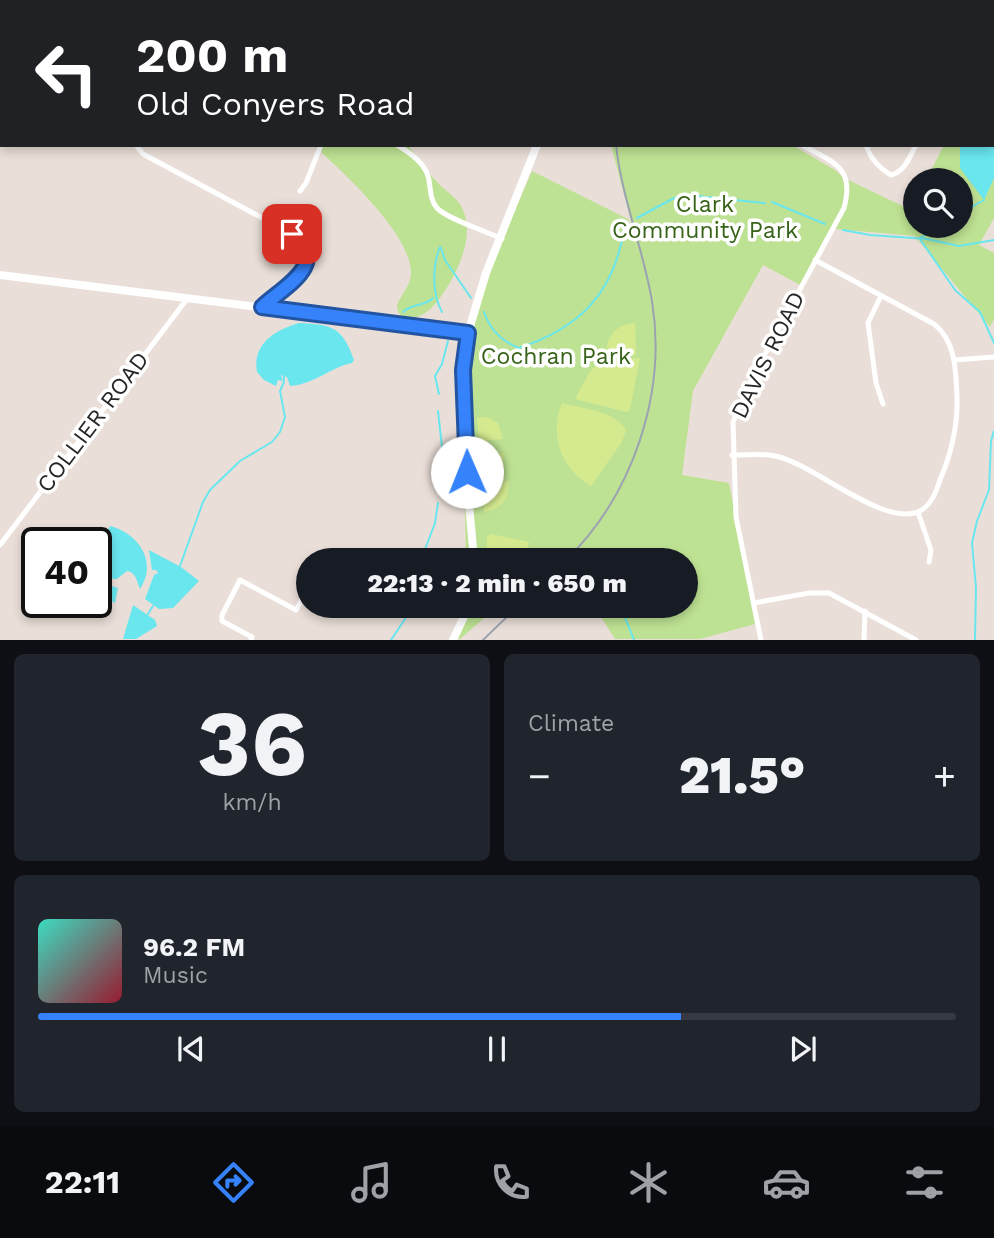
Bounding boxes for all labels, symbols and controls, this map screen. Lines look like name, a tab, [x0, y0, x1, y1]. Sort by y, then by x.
text: 200 m	[136, 26, 288, 84]
icon: left	[21, 28, 112, 119]
text: Old Conyers Road	[136, 85, 414, 123]
map controls	[903, 168, 973, 238]
button: search	[903, 168, 973, 238]
park label: Clark Community Park	[612, 191, 798, 244]
pin	[262, 204, 322, 264]
icon: arrive	[273, 215, 311, 253]
street label: DAVIS ROAD	[726, 287, 810, 423]
park label: Cochran Park	[481, 343, 631, 370]
street label: COLLIER ROAD	[31, 346, 155, 498]
position arrow	[430, 435, 504, 509]
speed limit sign: 40	[21, 527, 112, 618]
text: 22:13 · 2 min · 650 m	[367, 568, 627, 598]
text: 36	[197, 690, 307, 797]
text: Climate	[528, 710, 614, 737]
text: 21.5°	[679, 745, 805, 806]
text: −	[528, 754, 551, 798]
text: +	[933, 754, 956, 798]
text: km/h	[222, 789, 282, 816]
text: 96.2 FM	[143, 932, 245, 962]
text: Music	[143, 962, 208, 989]
icon: previous	[172, 1030, 210, 1068]
icon: pause	[478, 1030, 516, 1068]
icon: next	[784, 1030, 822, 1068]
icon: directions	[209, 1158, 258, 1207]
icon: music	[347, 1158, 396, 1207]
icon: phone	[486, 1158, 535, 1207]
icon: climate	[624, 1158, 673, 1207]
icon: car	[762, 1158, 811, 1207]
icon: filters	[900, 1158, 949, 1207]
text: 22:11	[45, 1163, 120, 1201]

